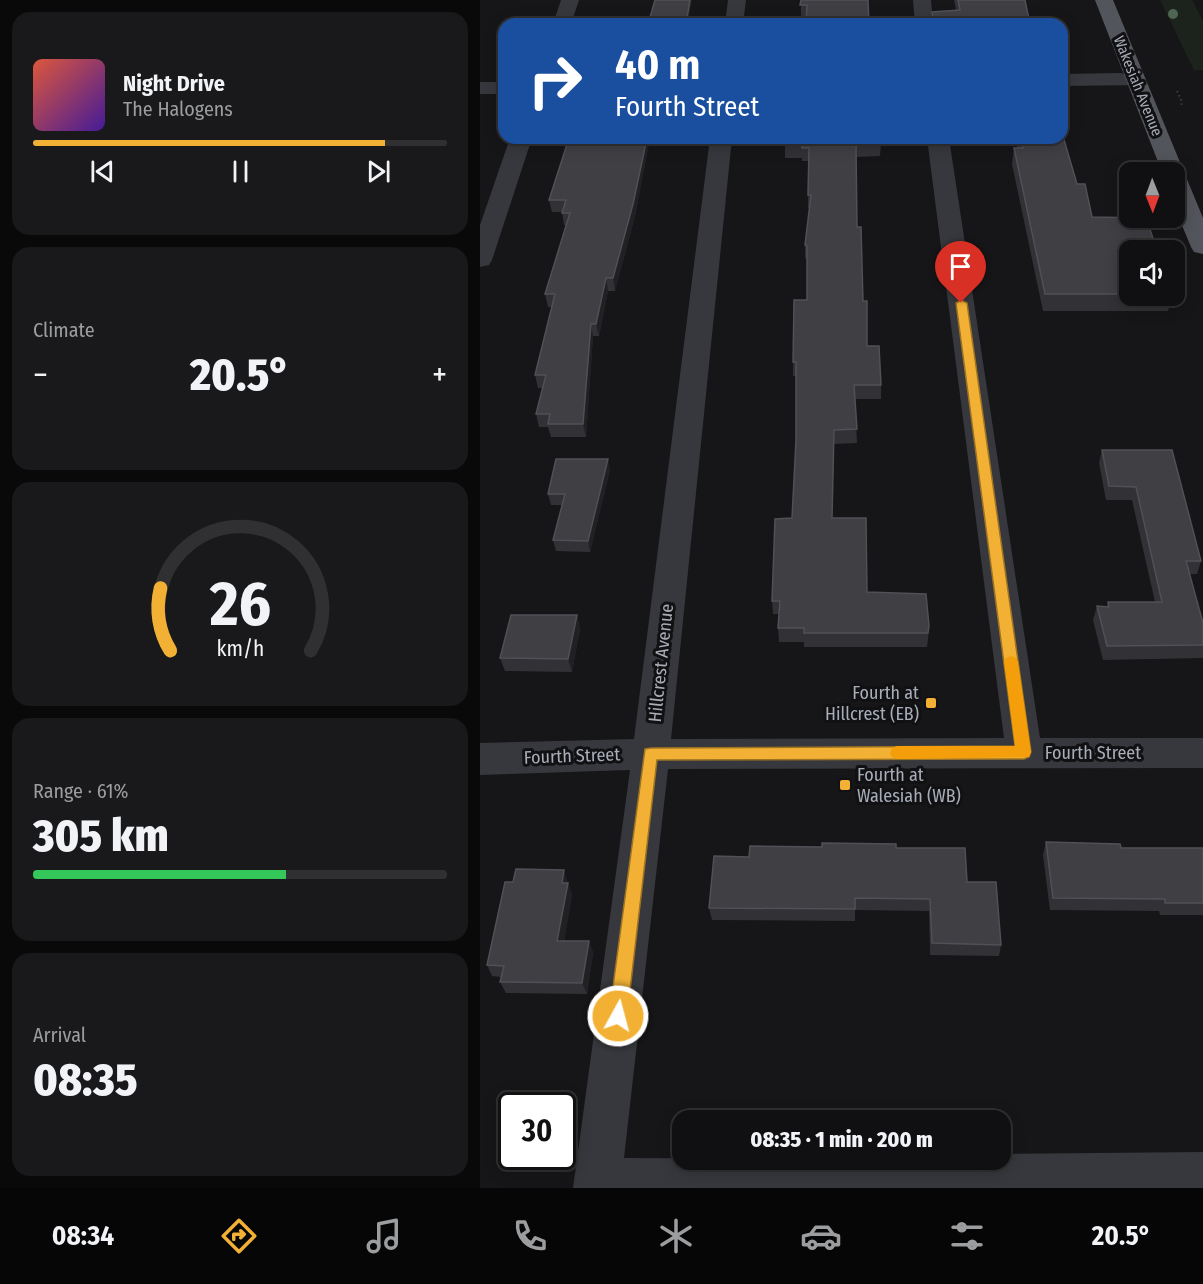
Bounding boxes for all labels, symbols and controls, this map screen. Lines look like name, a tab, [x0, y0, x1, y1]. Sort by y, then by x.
street label: Wakesiah Avenue	[1110, 33, 1166, 139]
text: 40 m	[615, 40, 700, 90]
icon: right	[516, 42, 594, 120]
text: Night Drive	[123, 70, 225, 97]
text: Fourth Street	[615, 91, 759, 123]
text: The Halogens	[123, 97, 233, 121]
icon: previous	[86, 155, 119, 188]
icon: pause	[224, 155, 257, 188]
icon: next	[362, 155, 395, 188]
north arrow	[1119, 162, 1185, 228]
map controls	[1119, 162, 1185, 306]
button: sound	[1119, 240, 1185, 306]
pin	[935, 241, 986, 303]
icon: arrive	[944, 250, 977, 283]
text: Climate	[33, 318, 95, 342]
text: 20.5°	[190, 348, 290, 402]
text: −	[33, 355, 48, 395]
text: +	[432, 355, 447, 395]
text: 26	[208, 567, 271, 642]
street label: Hillcrest Avenue	[644, 603, 678, 723]
text: km/h	[216, 636, 264, 662]
place label: Fourth at Hillcrest (EB)	[825, 682, 919, 725]
marker: Fourth at Hillcrest (EB)	[924, 696, 938, 710]
street label: Fourth Street	[1045, 742, 1141, 764]
street label: Fourth Street	[523, 743, 621, 769]
place label: Fourth at Walesiah (WB)	[857, 764, 961, 807]
marker: Fourth at Walesiah (WB)	[838, 778, 852, 792]
text: Range · 61%	[33, 779, 128, 803]
text: 305 km	[33, 809, 169, 863]
position arrow	[586, 984, 650, 1048]
text: Arrival	[33, 1023, 86, 1047]
text: 08:35	[33, 1053, 137, 1107]
speed limit sign: 30	[498, 1092, 576, 1170]
text: 08:35 · 1 min · 200 m	[750, 1126, 933, 1153]
icon: directions	[218, 1215, 260, 1257]
icon: music	[363, 1215, 405, 1257]
icon: phone	[509, 1215, 551, 1257]
icon: climate	[655, 1215, 697, 1257]
icon: car	[800, 1215, 842, 1257]
icon: filters	[946, 1215, 988, 1257]
text: 08:34	[52, 1220, 114, 1252]
text: 20.5°	[1092, 1220, 1151, 1252]

